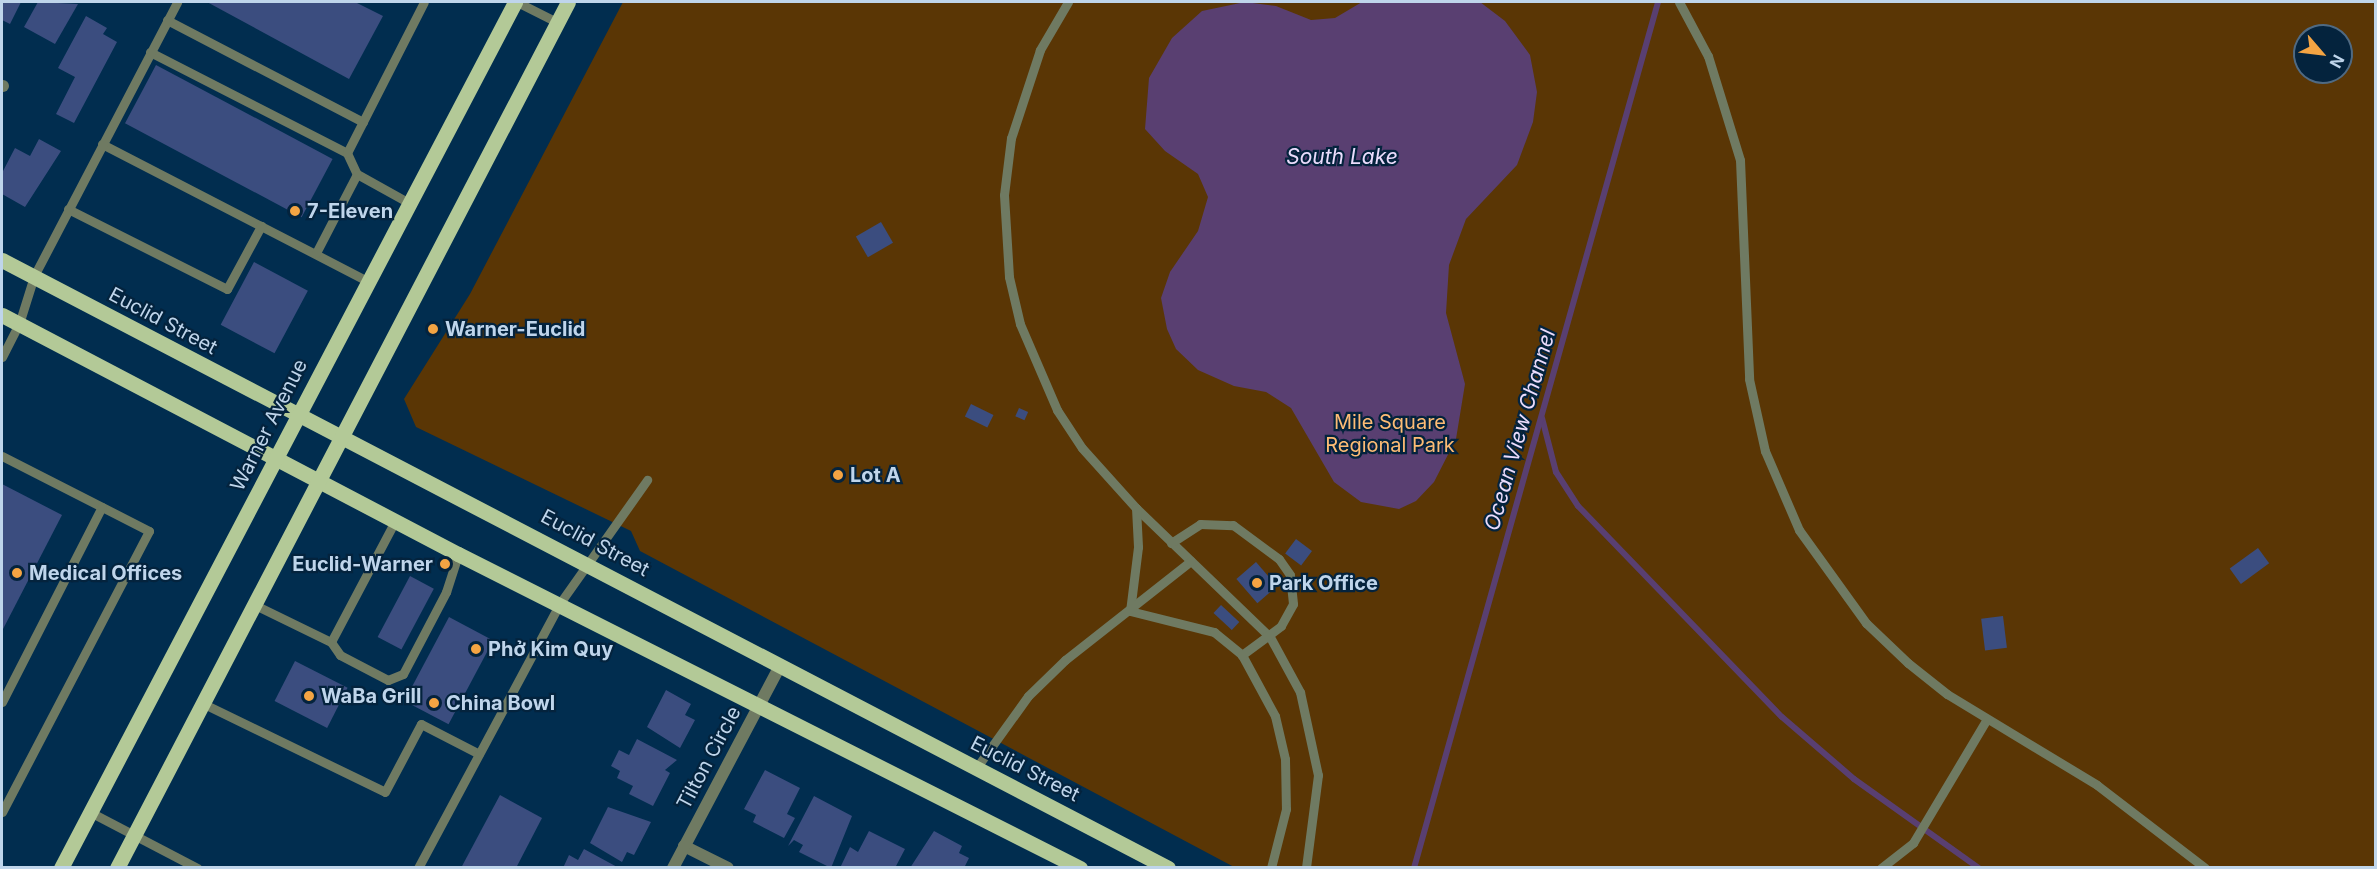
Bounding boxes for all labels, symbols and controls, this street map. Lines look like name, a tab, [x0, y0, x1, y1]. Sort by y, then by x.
north arrow	[2293, 24, 2353, 84]
text: N	[2325, 51, 2349, 72]
water label: South Lake	[1286, 144, 1398, 170]
place label: 7-Eleven	[307, 199, 393, 223]
marker: 7-Eleven	[288, 204, 302, 218]
street label: Euclid Street	[105, 282, 221, 360]
place label: Warner-Euclid	[445, 317, 585, 341]
marker: Warner-Euclid	[426, 322, 440, 336]
water label: Ocean View Channel	[1479, 326, 1561, 534]
street label: Warner Avenue	[225, 355, 313, 495]
park label: Mile Square Regional Park	[1325, 411, 1455, 458]
place label: Lot A	[850, 463, 901, 487]
marker: Lot A	[831, 468, 845, 482]
street label: Euclid Street	[537, 504, 653, 582]
place label: Euclid-Warner	[292, 552, 433, 576]
marker: Euclid-Warner	[438, 557, 452, 571]
place label: Medical Offices	[29, 561, 182, 585]
marker: Medical Offices	[10, 566, 24, 580]
place label: Park Office	[1269, 571, 1378, 595]
marker: Park Office	[1250, 576, 1264, 590]
place label: Phở Kim Quy	[488, 637, 613, 661]
marker: Phở Kim Quy	[469, 642, 483, 656]
place label: WaBa Grill	[321, 684, 421, 708]
marker: WaBa Grill	[302, 689, 316, 703]
place label: China Bowl	[446, 691, 555, 715]
marker: China Bowl	[427, 696, 441, 710]
street label: Tilton Circle	[672, 702, 746, 814]
street label: Euclid Street	[966, 731, 1084, 807]

